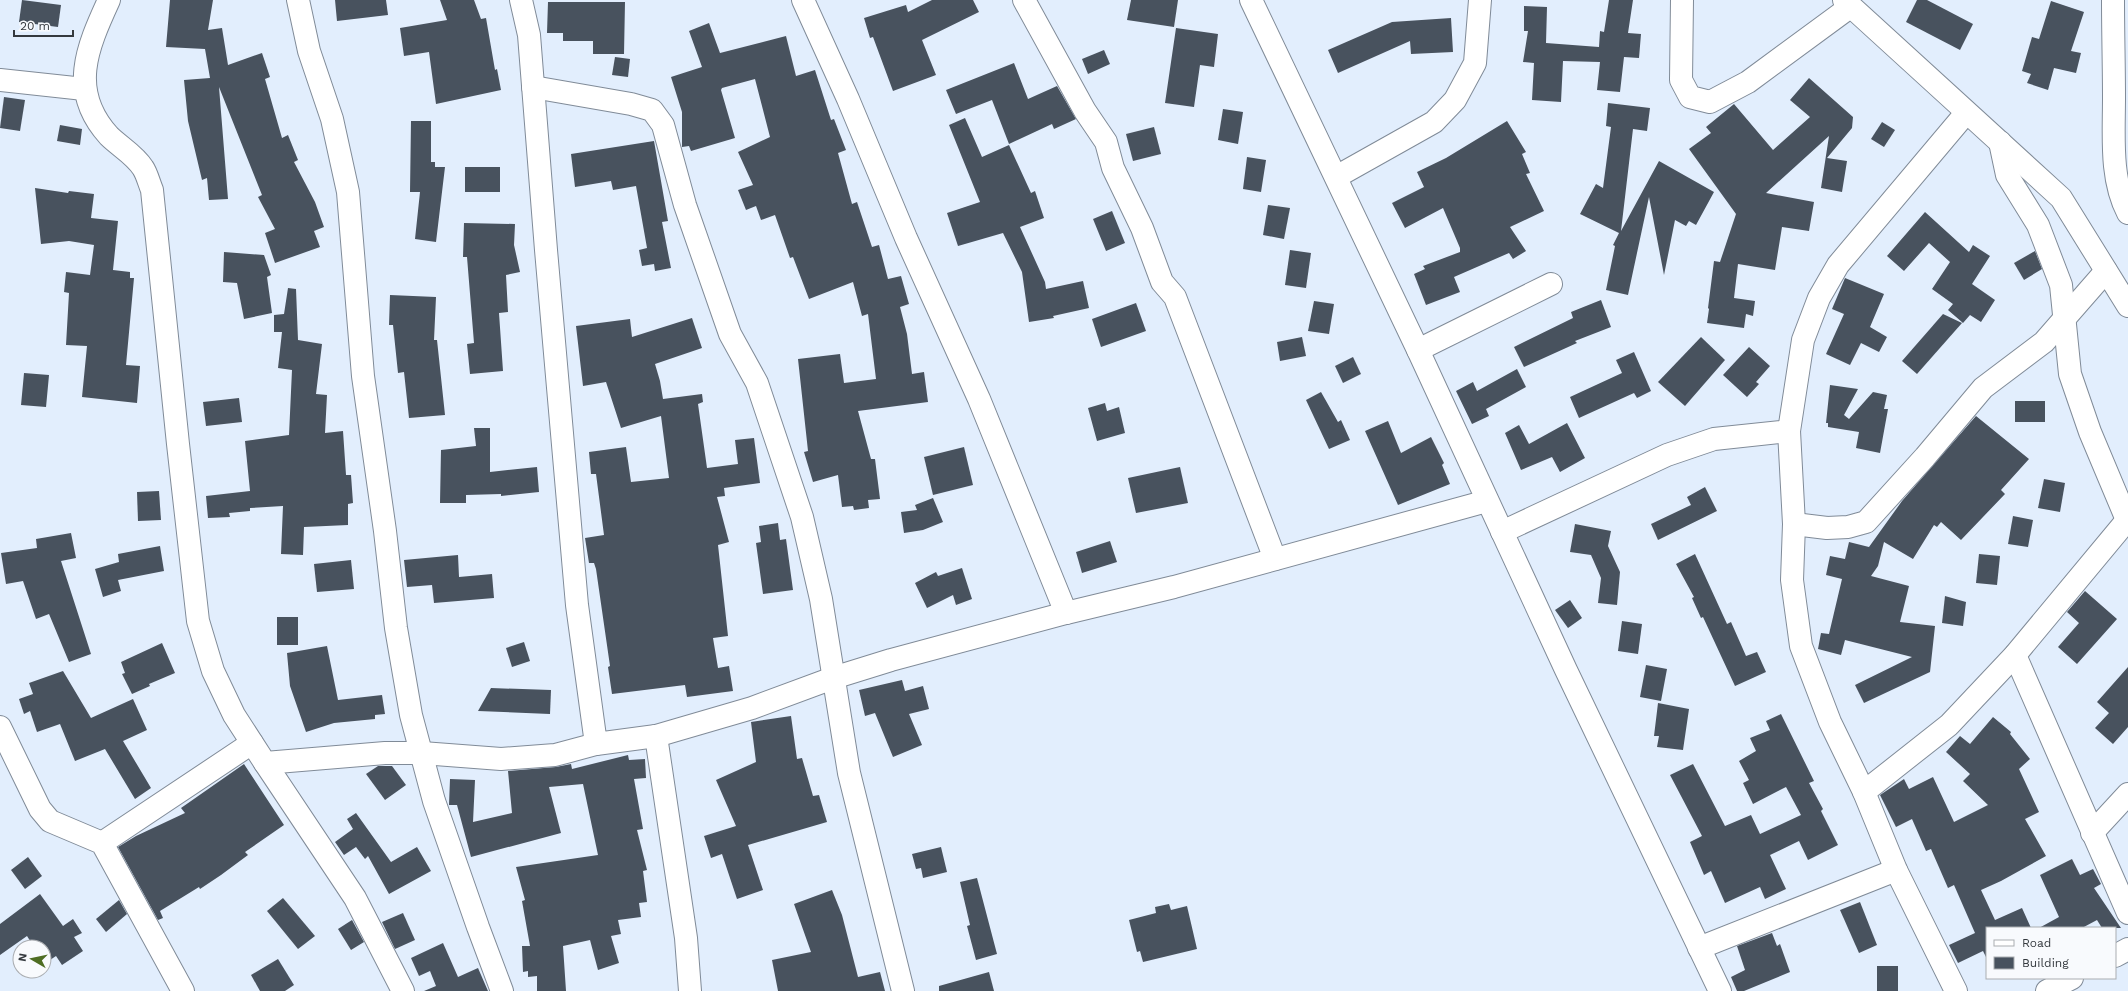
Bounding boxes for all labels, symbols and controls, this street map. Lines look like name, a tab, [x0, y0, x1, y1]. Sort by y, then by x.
scale bar	[14, 12, 73, 38]
text: 20 m	[20, 19, 50, 33]
legend	[1986, 927, 2116, 979]
text: Road	[2022, 936, 2051, 950]
north arrow	[12, 939, 52, 979]
text: N	[16, 952, 30, 963]
text: Building	[2022, 956, 2069, 970]

